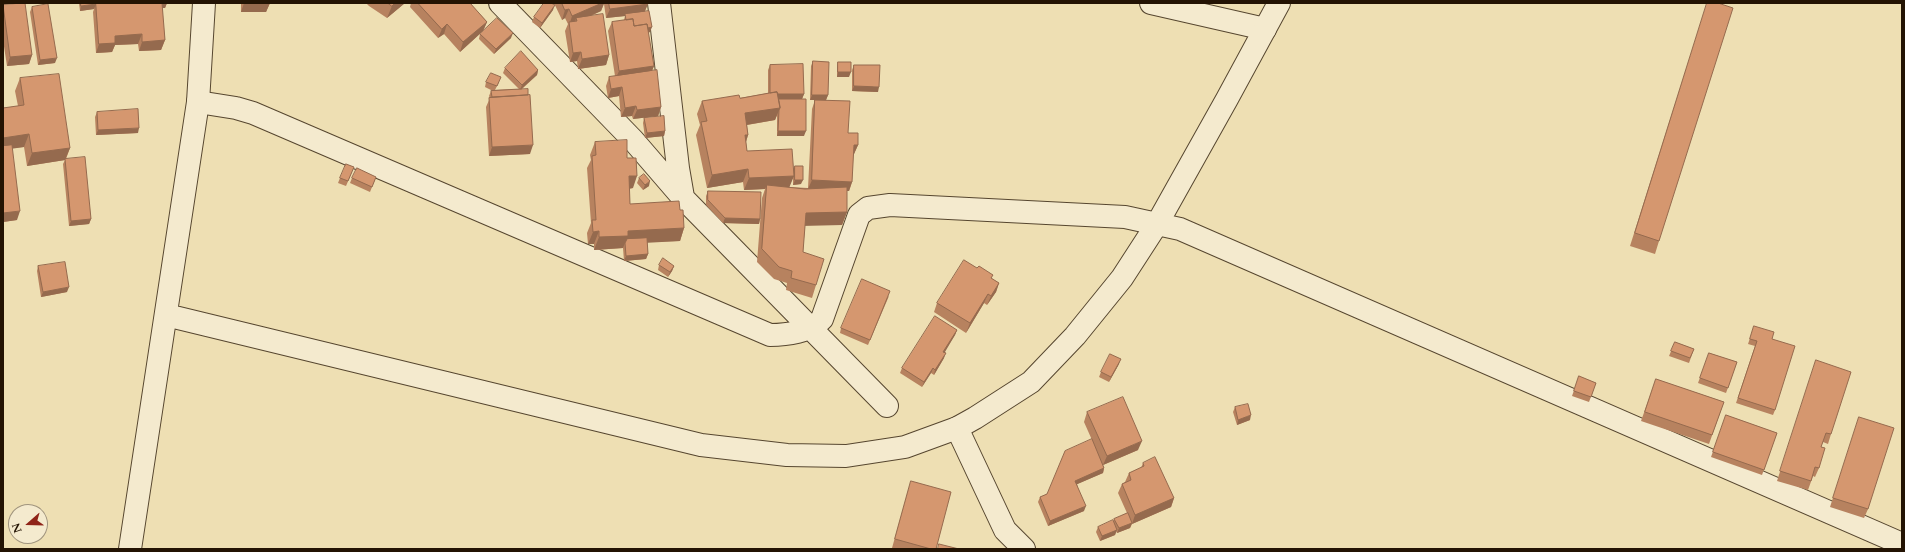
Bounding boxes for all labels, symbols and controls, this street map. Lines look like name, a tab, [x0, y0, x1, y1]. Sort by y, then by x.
north arrow	[8, 504, 48, 544]
text: N	[9, 521, 26, 535]

